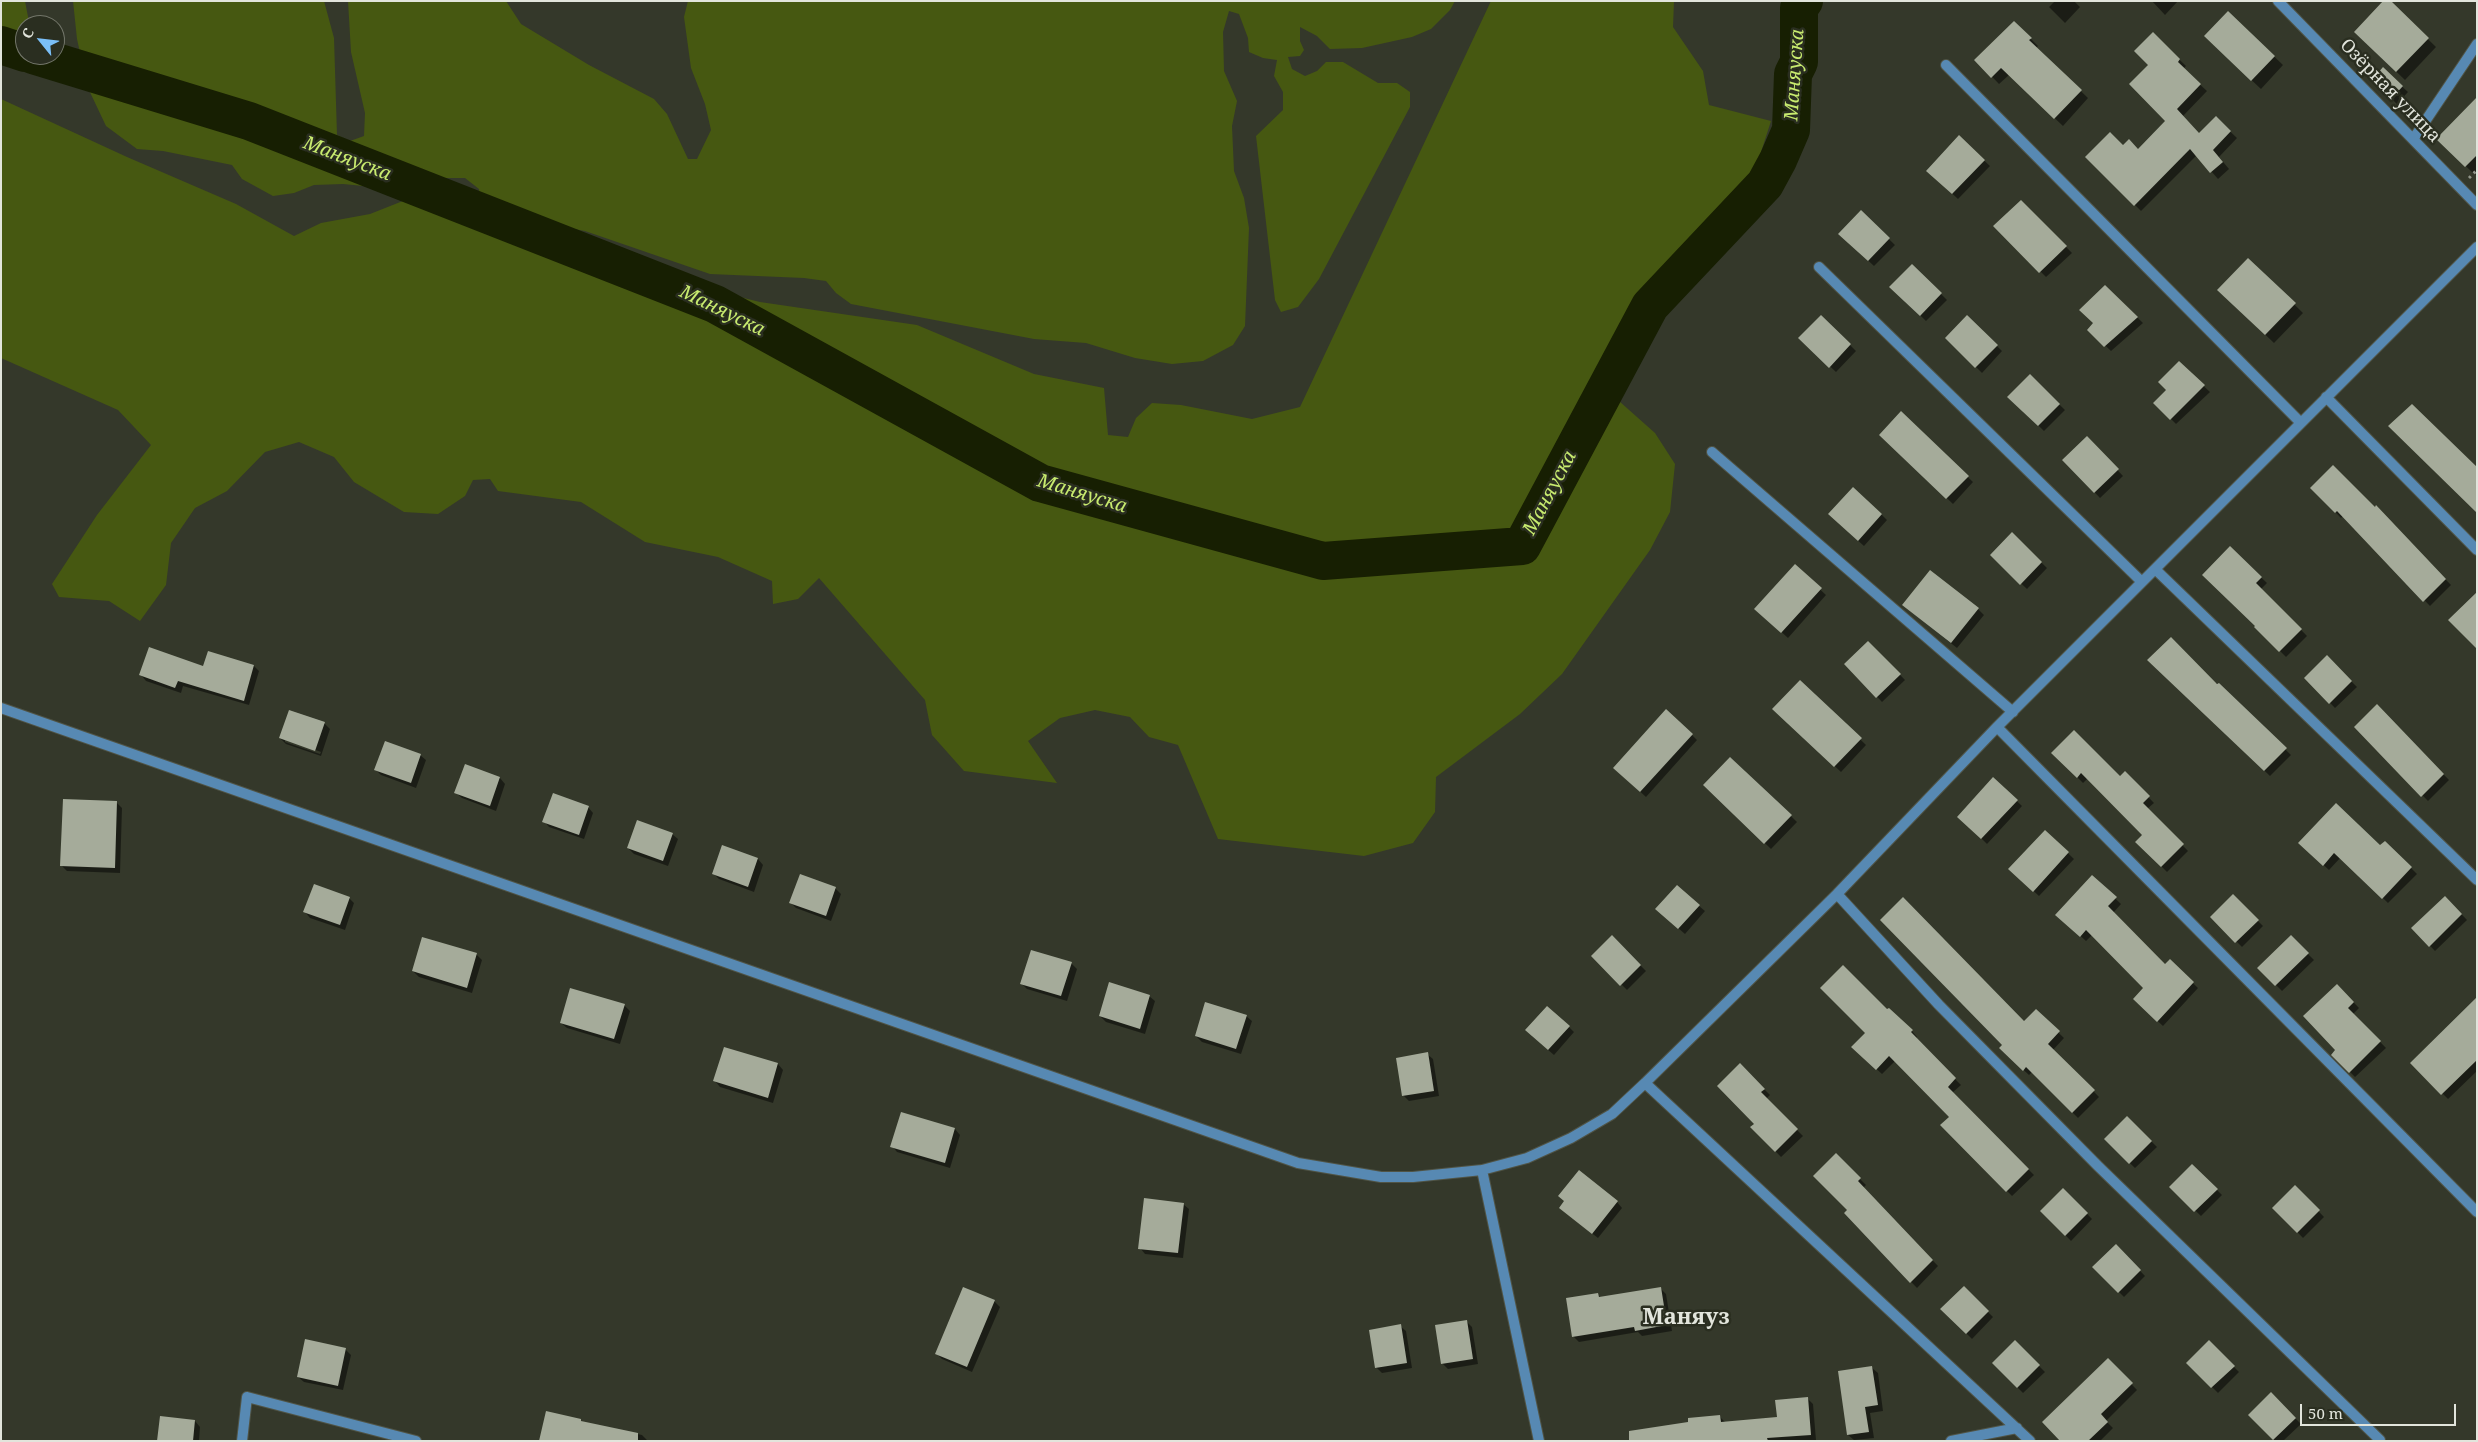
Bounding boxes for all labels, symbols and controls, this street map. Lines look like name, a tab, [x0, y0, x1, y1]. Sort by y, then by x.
north arrow	[15, 15, 65, 65]
text: С	[17, 24, 38, 42]
water label: Маняуска	[1780, 28, 1810, 122]
street label: Озёрная улица	[2335, 35, 2445, 147]
water label: Маняуска	[300, 132, 394, 186]
water label: Маняуска	[676, 281, 768, 341]
water label: Маняуска	[1518, 447, 1582, 539]
water label: Маняуска	[1035, 470, 1129, 518]
district label: Маняуз	[1642, 1305, 1730, 1331]
scale bar	[2303, 1394, 2459, 1426]
text: 50 m	[2308, 1403, 2343, 1423]

